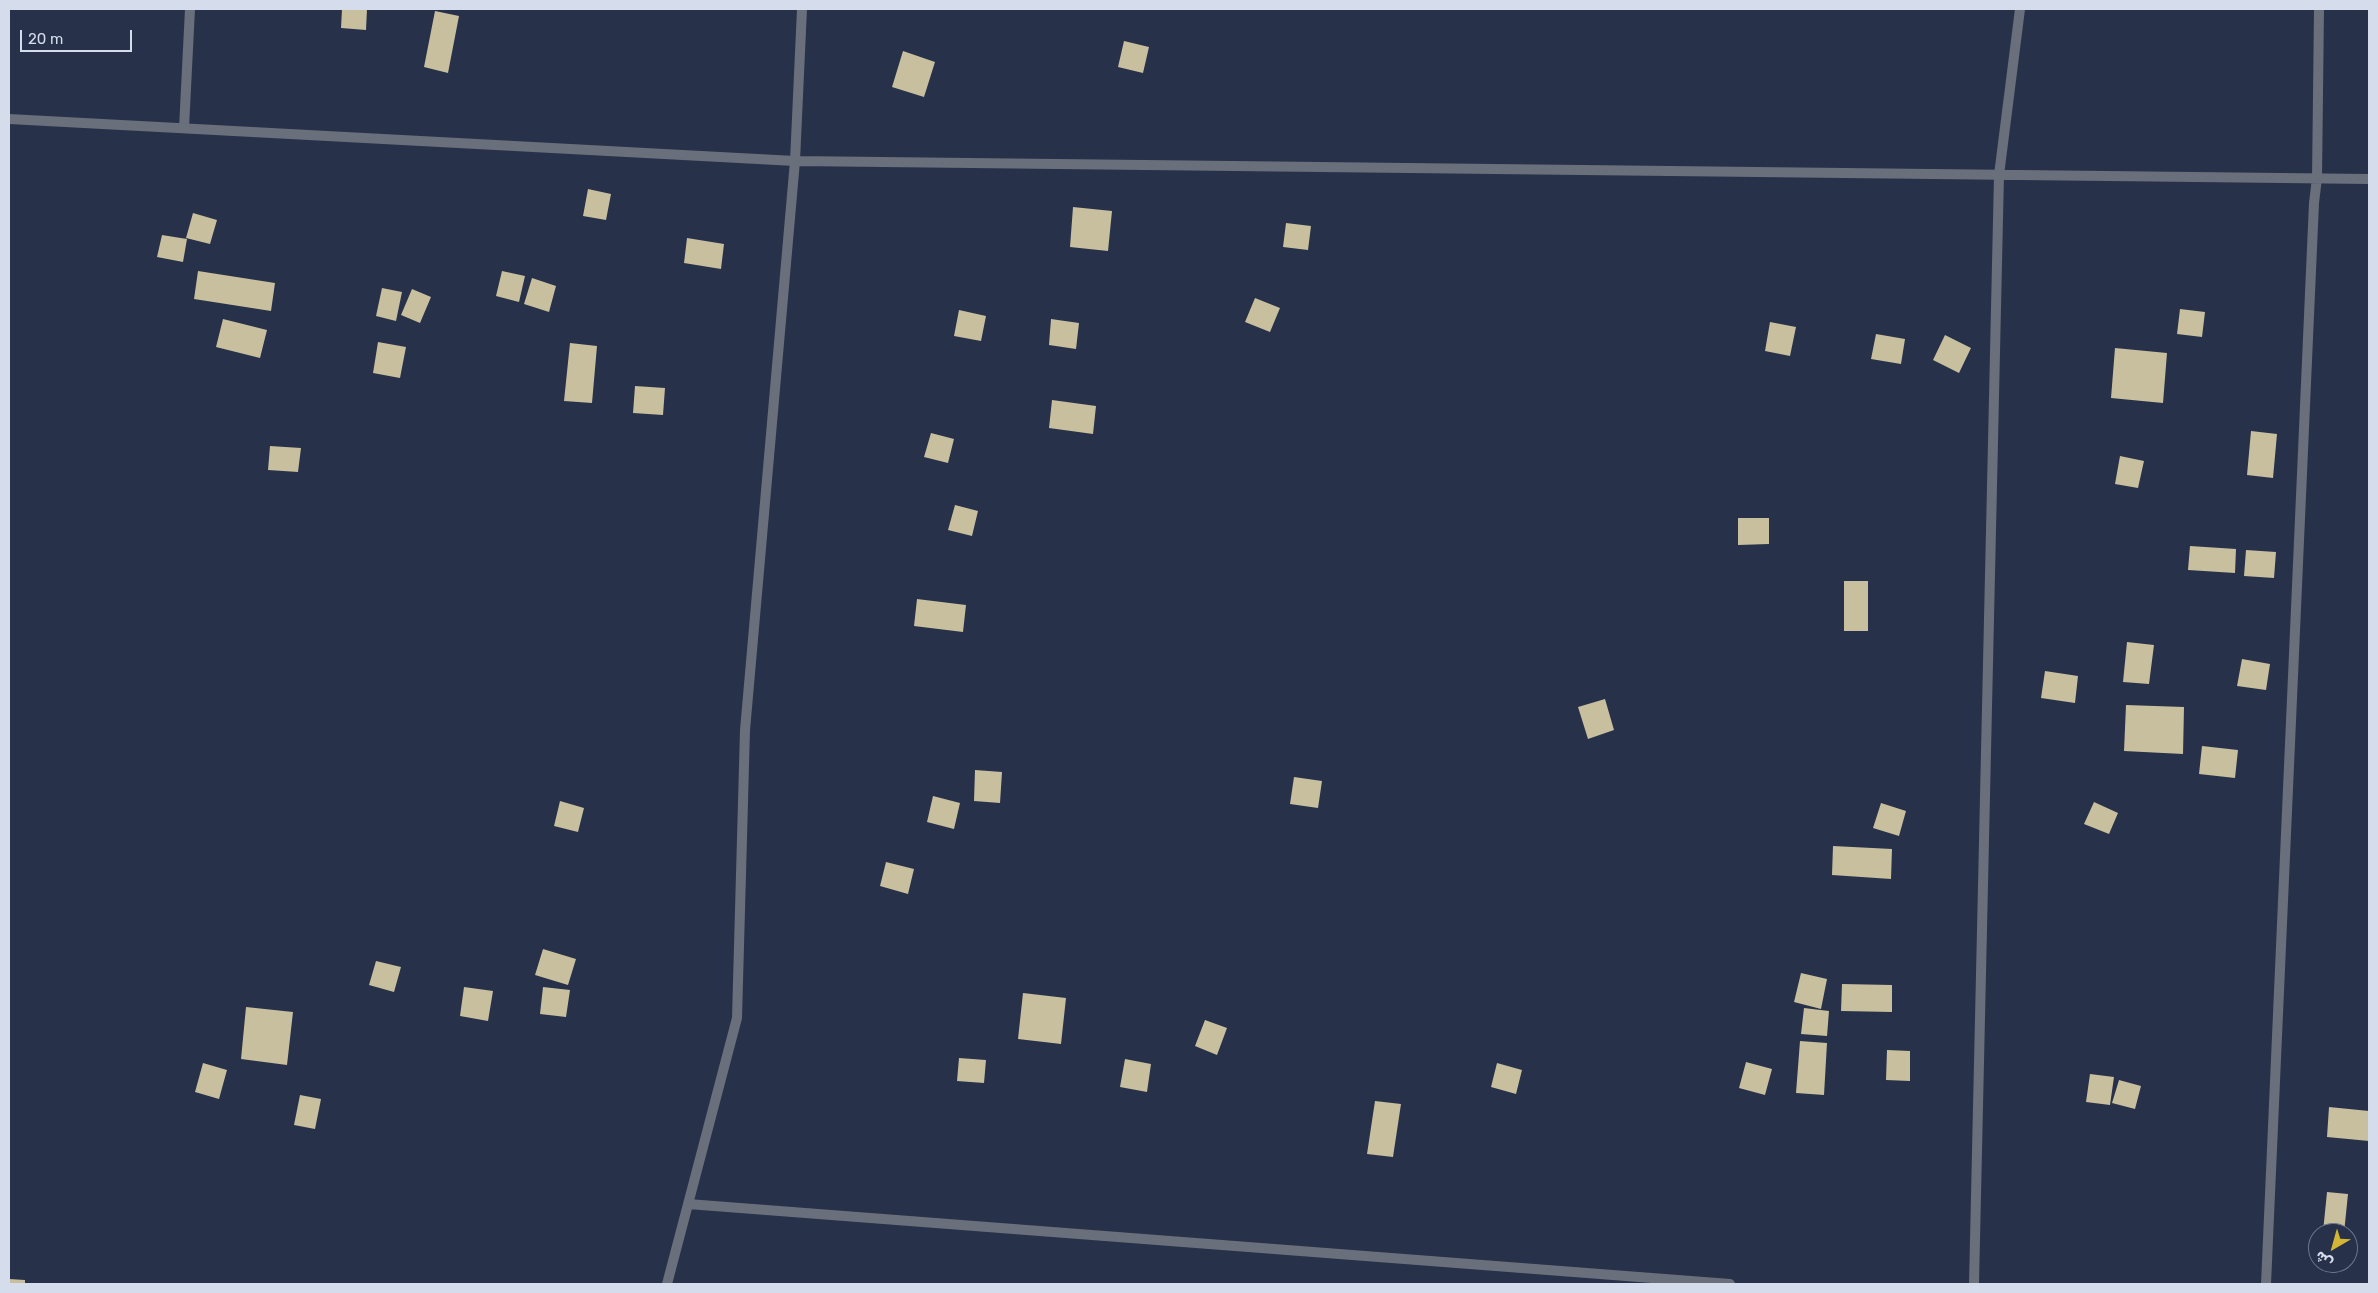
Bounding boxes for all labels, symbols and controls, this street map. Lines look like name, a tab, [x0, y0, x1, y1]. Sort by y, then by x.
scale bar	[22, 20, 135, 52]
text: 20 m	[28, 30, 63, 48]
north arrow	[2308, 1223, 2358, 1273]
text: ش	[2312, 1247, 2336, 1272]

